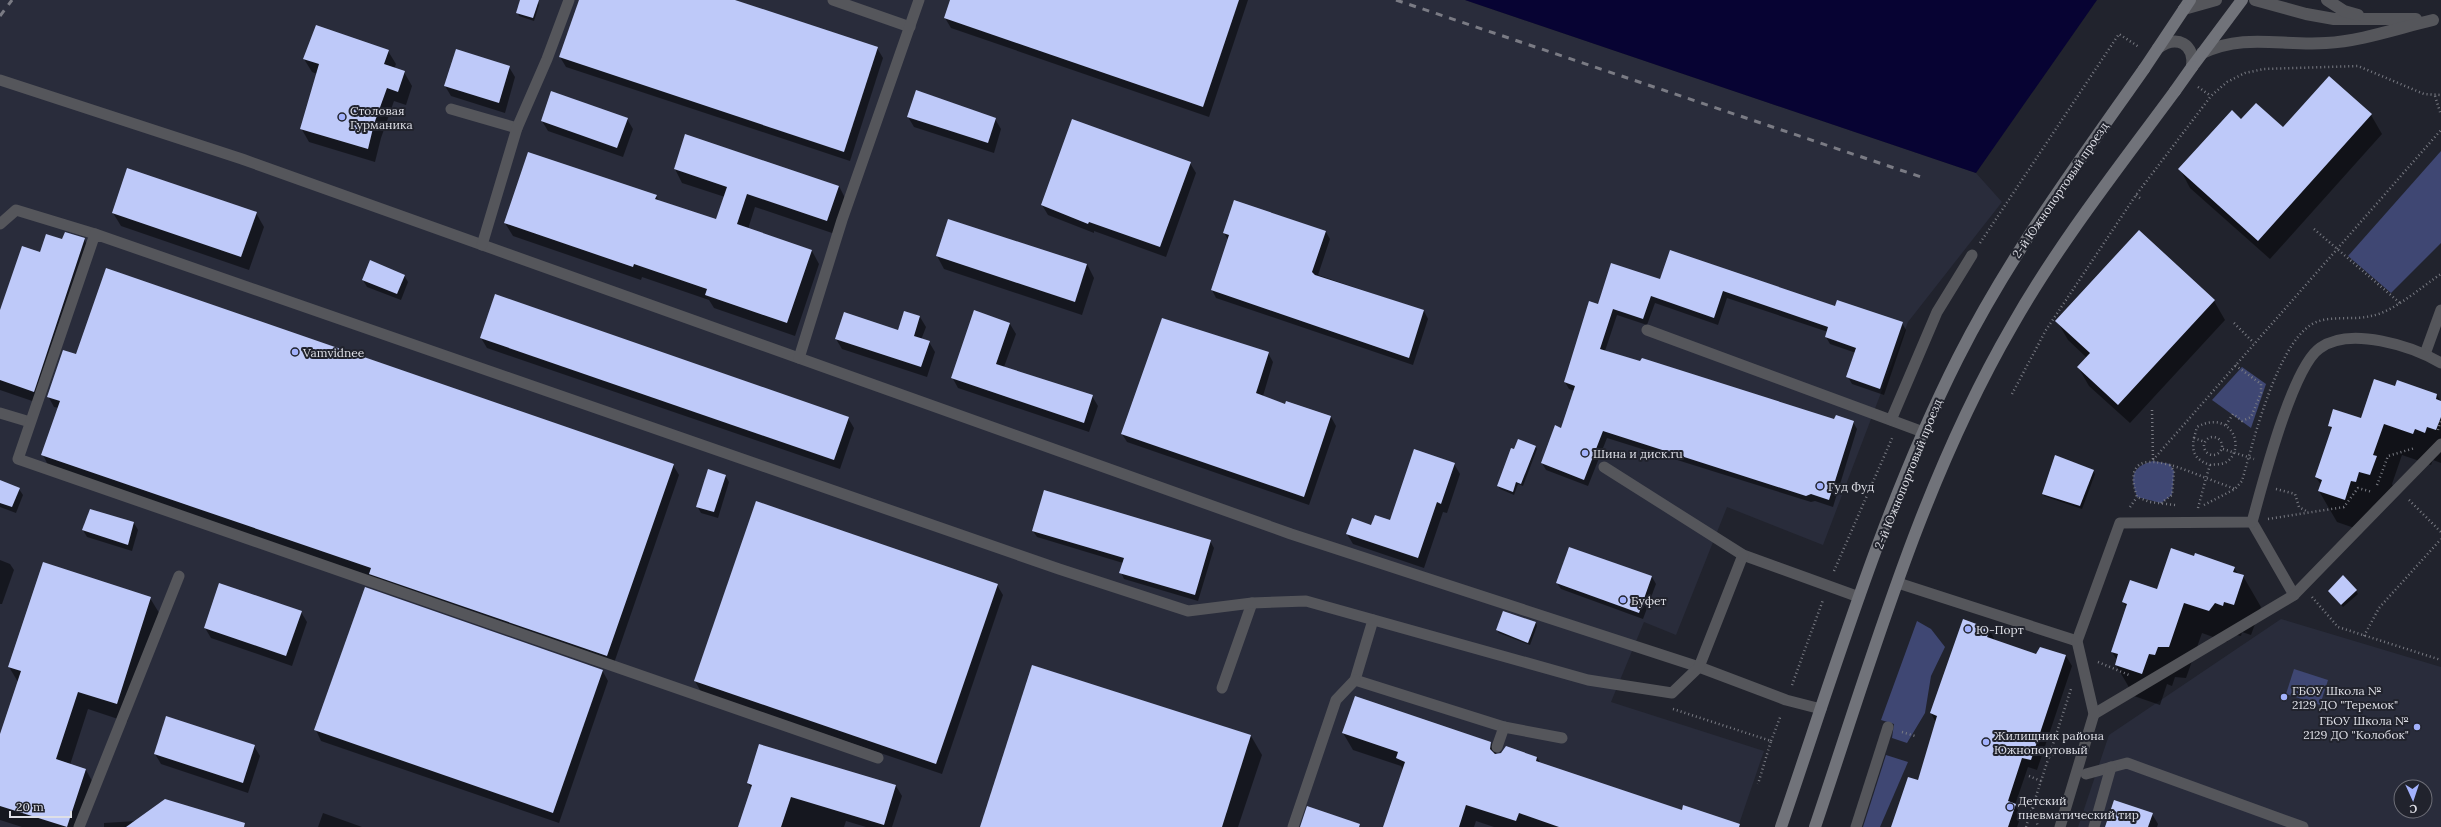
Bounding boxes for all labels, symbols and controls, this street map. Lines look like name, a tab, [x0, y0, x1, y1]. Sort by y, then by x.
place label: Столовая Гурманика	[350, 103, 413, 132]
marker: Столовая Гурманика	[337, 112, 347, 122]
street label: 2-й Южнопортовый проезд	[2009, 119, 2111, 261]
place label: Vamvidnee	[302, 345, 365, 360]
marker: Vamvidnee	[290, 347, 300, 357]
street label: 2-й Южнопортовый проезд	[1871, 397, 1945, 551]
place label: Шина и диск.ru	[1593, 446, 1683, 461]
marker: Шина и диск.ru	[1580, 448, 1590, 458]
place label: Гуд Фуд	[1828, 479, 1874, 494]
marker: Гуд Фуд	[1815, 481, 1825, 491]
place label: Буфет	[1631, 593, 1667, 608]
marker: Буфет	[1618, 595, 1628, 605]
place label: Ю-Порт	[1976, 622, 2024, 637]
marker: Ю-Порт	[1963, 624, 1973, 634]
place label: ГБОУ Школа № 2129 ДО "Теремок"	[2292, 683, 2398, 712]
marker: ГБОУ Школа № 2129 ДО "Теремок"	[2279, 692, 2289, 702]
place label: ГБОУ Школа № 2129 ДО "Колобок"	[2303, 713, 2409, 742]
marker: ГБОУ Школа № 2129 ДО "Колобок"	[2412, 722, 2422, 732]
place label: Жилищник района Южнопортовый	[1994, 728, 2104, 757]
marker: Жилищник района Южнопортовый	[1981, 737, 1991, 747]
north arrow	[2393, 779, 2433, 819]
scale bar	[10, 793, 71, 819]
place label: Детский пневматический тир	[2018, 793, 2139, 822]
text: 20 m	[16, 799, 44, 814]
marker: Детский пневматический тир	[2005, 802, 2015, 812]
text: С	[2409, 802, 2418, 816]

